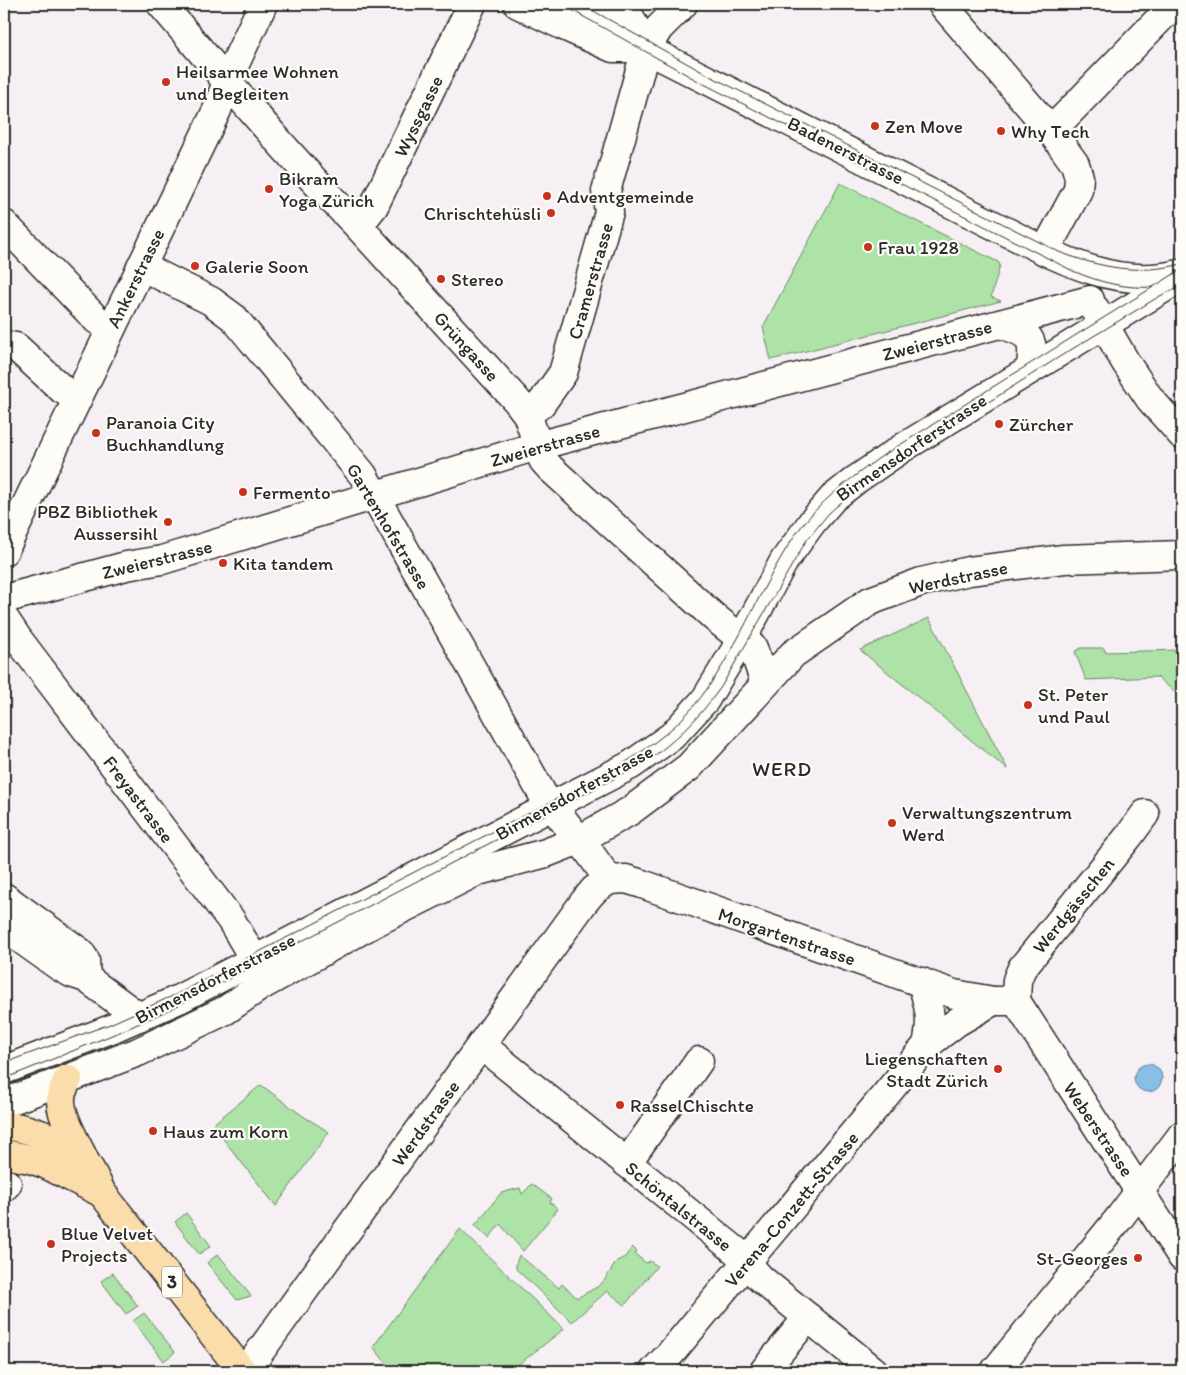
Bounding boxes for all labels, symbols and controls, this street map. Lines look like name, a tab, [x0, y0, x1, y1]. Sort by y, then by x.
place label: Heilsarmee Wohnen und Begleiten	[176, 60, 339, 105]
street label: Wyssgasse	[389, 72, 448, 161]
marker: Heilsarmee Wohnen und Begleiten	[160, 76, 172, 88]
street label: Badenerstrasse	[784, 111, 908, 190]
place label: Zen Move	[885, 115, 963, 138]
marker: Zen Move	[869, 120, 881, 132]
place label: Why Tech	[1011, 120, 1090, 143]
marker: Why Tech	[995, 125, 1007, 137]
place label: Bikram Yoga Zürich	[279, 167, 375, 212]
marker: Bikram Yoga Zürich	[263, 183, 275, 195]
place label: Adventgemeinde	[557, 185, 694, 208]
marker: Adventgemeinde	[541, 190, 553, 202]
place label: Chrischtehüsli	[424, 202, 541, 225]
marker: Chrischtehüsli	[545, 207, 557, 219]
street label: Cramerstrasse	[563, 220, 618, 342]
street label: Ankerstrasse	[102, 225, 169, 332]
place label: Frau 1928	[878, 236, 959, 259]
marker: Frau 1928	[862, 241, 874, 253]
place label: Galerie Soon	[205, 255, 309, 278]
marker: Galerie Soon	[189, 260, 201, 272]
place label: Stereo	[451, 268, 504, 291]
marker: Stereo	[435, 273, 447, 285]
street label: Grüngasse	[429, 306, 504, 386]
street label: Zweierstrasse	[880, 315, 995, 366]
street label: Birmensdorferstrasse	[832, 388, 991, 506]
place label: Paranoia City Buchhandlung	[106, 411, 224, 456]
place label: Zürcher	[1009, 413, 1074, 436]
marker: Zürcher	[993, 418, 1005, 430]
street label: Zweierstrasse	[488, 419, 602, 472]
marker: Paranoia City Buchhandlung	[90, 427, 102, 439]
street label: Gartenhofstrasse	[342, 459, 435, 594]
place label: Fermento	[253, 481, 331, 504]
marker: Fermento	[237, 486, 249, 498]
place label: PBZ Bibliothek Aussersihl	[37, 500, 159, 545]
marker: PBZ Bibliothek Aussersihl	[162, 516, 174, 528]
street label: Zweierstrasse	[100, 535, 215, 584]
place label: Kita tandem	[233, 552, 334, 575]
street label: Werdstrasse	[906, 556, 1010, 599]
marker: Kita tandem	[217, 557, 229, 569]
place label: St. Peter und Paul	[1038, 683, 1110, 728]
marker: St. Peter und Paul	[1022, 699, 1034, 711]
street label: Birmensdorferstrasse	[491, 739, 657, 845]
street label: Freyastrasse	[98, 751, 179, 847]
district label: WERD	[752, 756, 812, 781]
place label: Verwaltungszentrum Werd	[902, 801, 1072, 846]
marker: Verwaltungszentrum Werd	[886, 817, 898, 829]
street label: Werdgässchen	[1028, 853, 1119, 958]
street label: Morgartenstrasse	[715, 902, 859, 971]
street label: Birmensdorferstrasse	[131, 928, 299, 1029]
place label: Liegenschaften Stadt Zürich	[865, 1047, 988, 1092]
marker: Liegenschaften Stadt Zürich	[992, 1063, 1004, 1075]
street label: Werdstrasse	[386, 1076, 464, 1171]
street label: Weberstrasse	[1058, 1077, 1139, 1181]
place label: RasselChischte	[630, 1094, 754, 1117]
marker: RasselChischte	[614, 1099, 626, 1111]
place label: Haus zum Korn	[163, 1120, 288, 1143]
marker: Haus zum Korn	[147, 1125, 159, 1137]
street label: Verena-Conzett-Strasse	[719, 1127, 863, 1292]
street label: Schöntalstrasse	[621, 1156, 737, 1256]
place label: Blue Velvet Projects	[61, 1222, 153, 1267]
marker: Blue Velvet Projects	[45, 1238, 57, 1250]
place label: St-Georges	[1036, 1247, 1128, 1270]
marker: St-Georges	[1132, 1252, 1144, 1264]
road number: 3	[162, 1266, 182, 1298]

